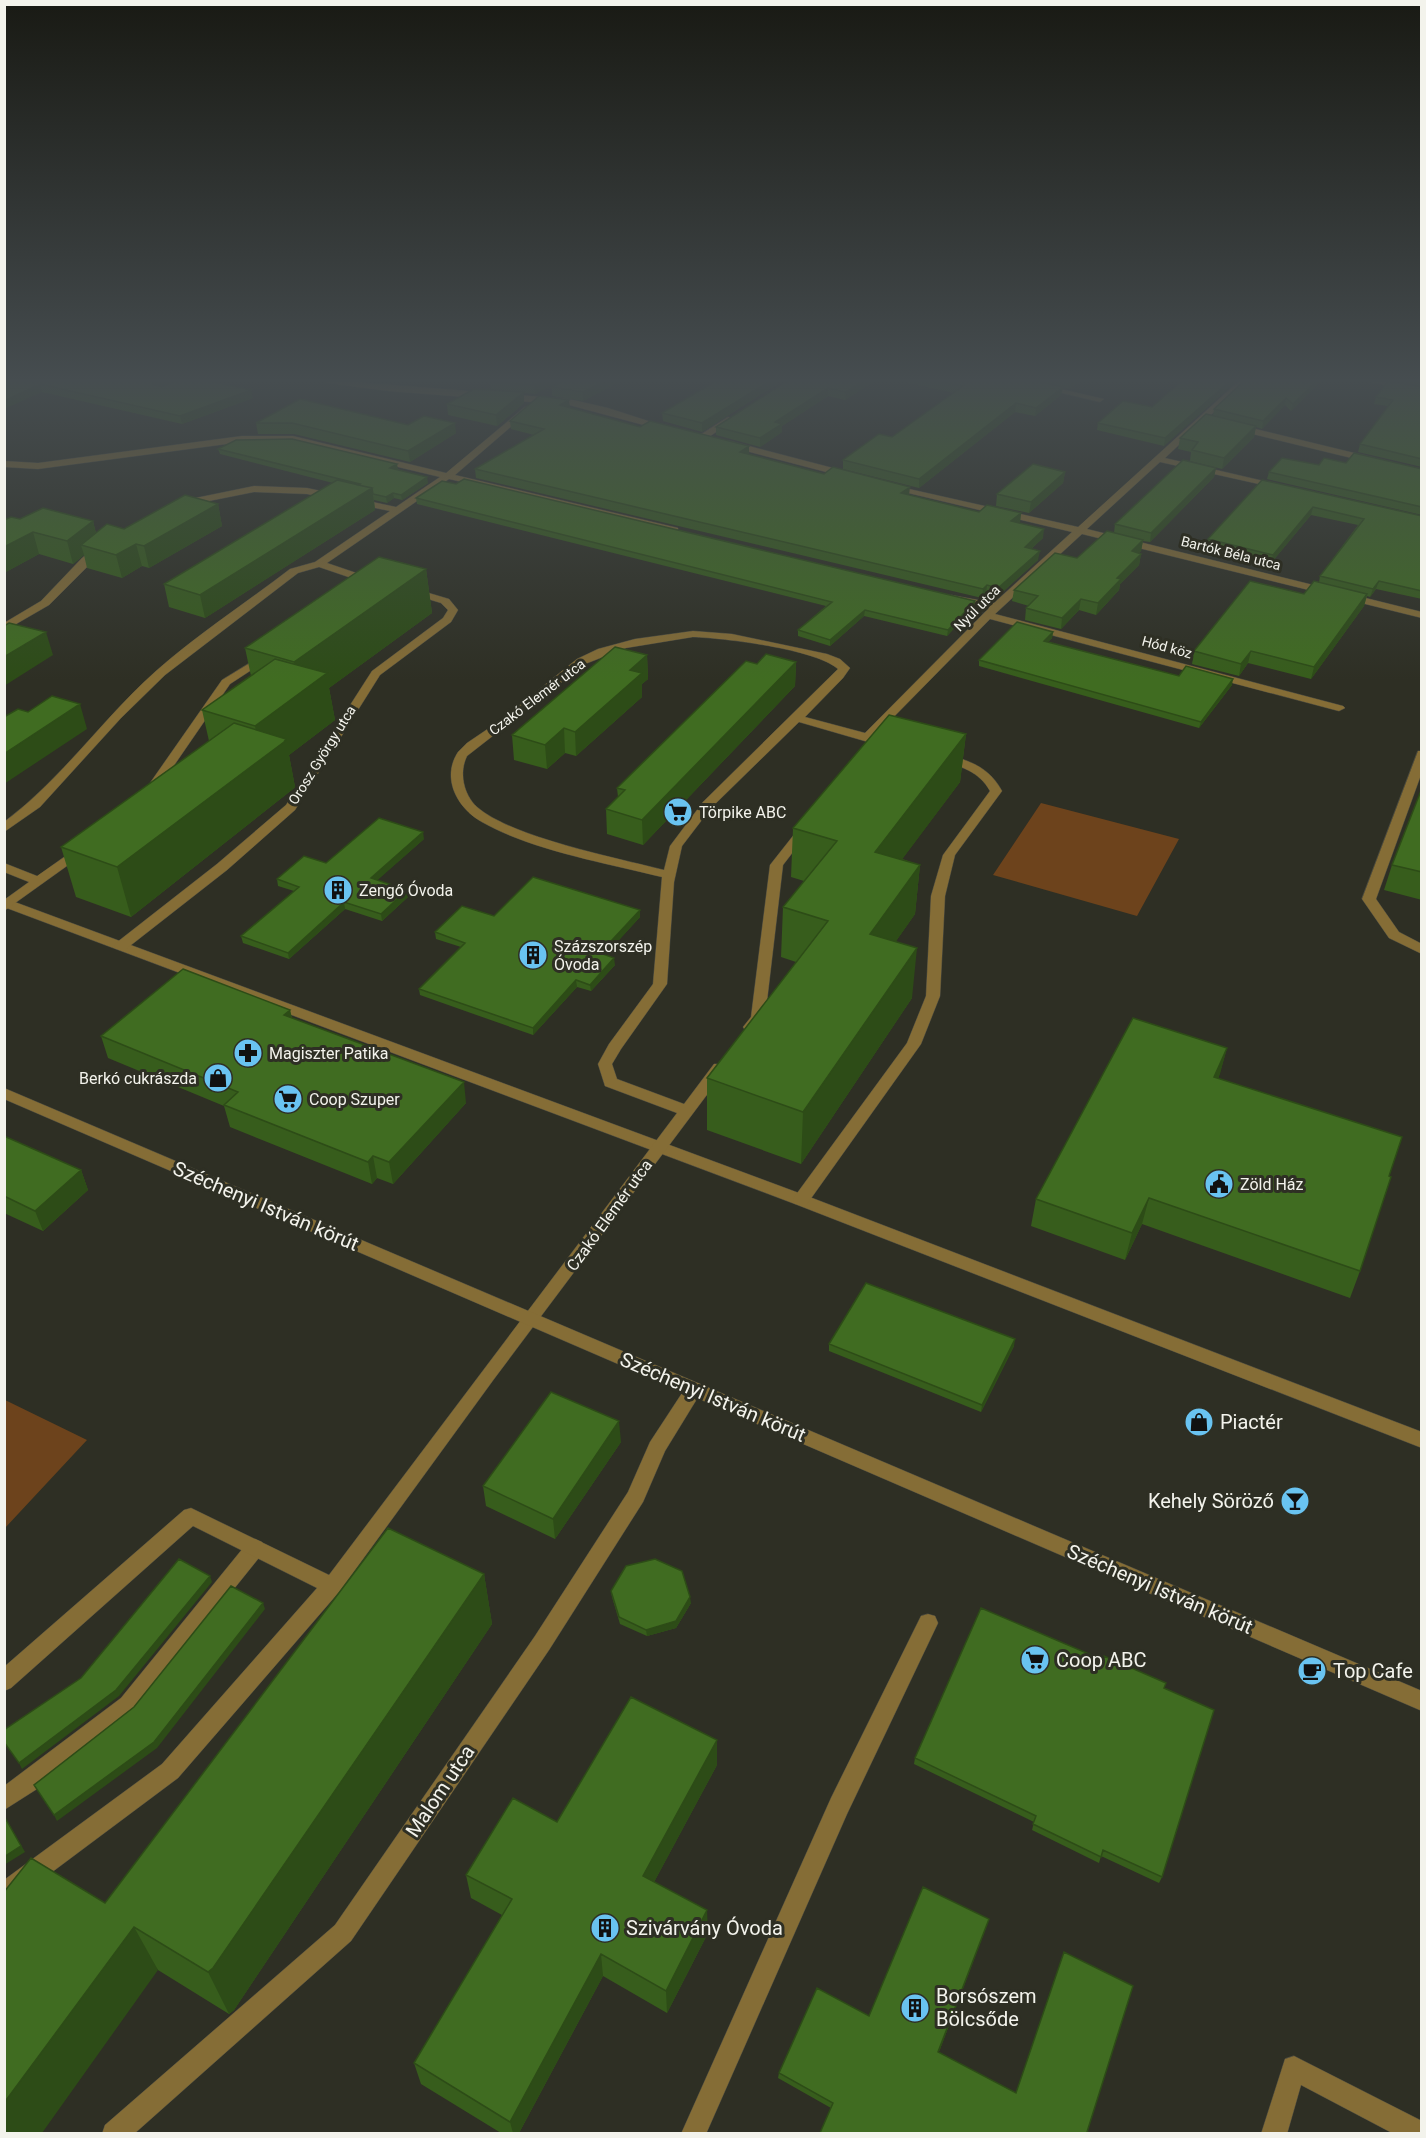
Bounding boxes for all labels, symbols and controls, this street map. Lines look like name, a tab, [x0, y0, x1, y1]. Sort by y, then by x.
street label: Bartók Béla utca	[1179, 533, 1283, 573]
street label: Nyúl utca	[951, 582, 1003, 634]
street label: Hód köz	[1140, 633, 1194, 661]
street label: Czakó Elemér utca	[486, 656, 588, 738]
street label: Orosz György utca	[285, 703, 359, 807]
supermarket icon: Törpike ABC	[662, 796, 694, 828]
place label: Törpike ABC	[699, 803, 786, 822]
building icon: Zengő Óvoda	[322, 874, 354, 906]
place label: Zengő Óvoda	[359, 880, 453, 900]
place label: Százszorszép Óvoda	[554, 937, 652, 974]
building icon: Százszorszép Óvoda	[517, 939, 549, 971]
pharmacy icon: Magiszter Patika	[232, 1037, 264, 1069]
place label: Magiszter Patika	[269, 1044, 389, 1063]
shop icon: Berkó cukrászda	[202, 1062, 234, 1094]
place label: Berkó cukrászda	[79, 1069, 197, 1088]
supermarket icon: Coop Szuper	[272, 1083, 304, 1115]
place label: Coop Szuper	[309, 1090, 400, 1109]
street label: Széchenyi István körút	[170, 1156, 362, 1256]
street label: Czakó Elemér utca	[563, 1156, 656, 1275]
public building icon: Zöld Ház	[1203, 1168, 1235, 1200]
place label: Zöld Ház	[1240, 1175, 1304, 1194]
street label: Széchenyi István körút	[617, 1347, 809, 1447]
shop icon: Piactér	[1183, 1406, 1215, 1438]
place label: Piactér	[1220, 1410, 1283, 1434]
bar icon: Kehely Söröző	[1279, 1485, 1311, 1517]
place label: Kehely Söröző	[1148, 1489, 1274, 1513]
street label: Széchenyi István körút	[1064, 1539, 1256, 1639]
supermarket icon: Coop ABC	[1019, 1644, 1051, 1676]
place label: Coop ABC	[1056, 1648, 1147, 1672]
cafe icon: Top Cafe	[1296, 1655, 1328, 1687]
place label: Top Cafe	[1333, 1659, 1413, 1683]
street label: Malom utca	[400, 1740, 480, 1842]
building icon: Szivárvány Óvoda	[589, 1912, 621, 1944]
place label: Szivárvány Óvoda	[626, 1916, 783, 1940]
place label: Borsószem Bölcsőde	[936, 1984, 1037, 2031]
building icon: Borsószem Bölcsőde	[899, 1992, 931, 2024]

